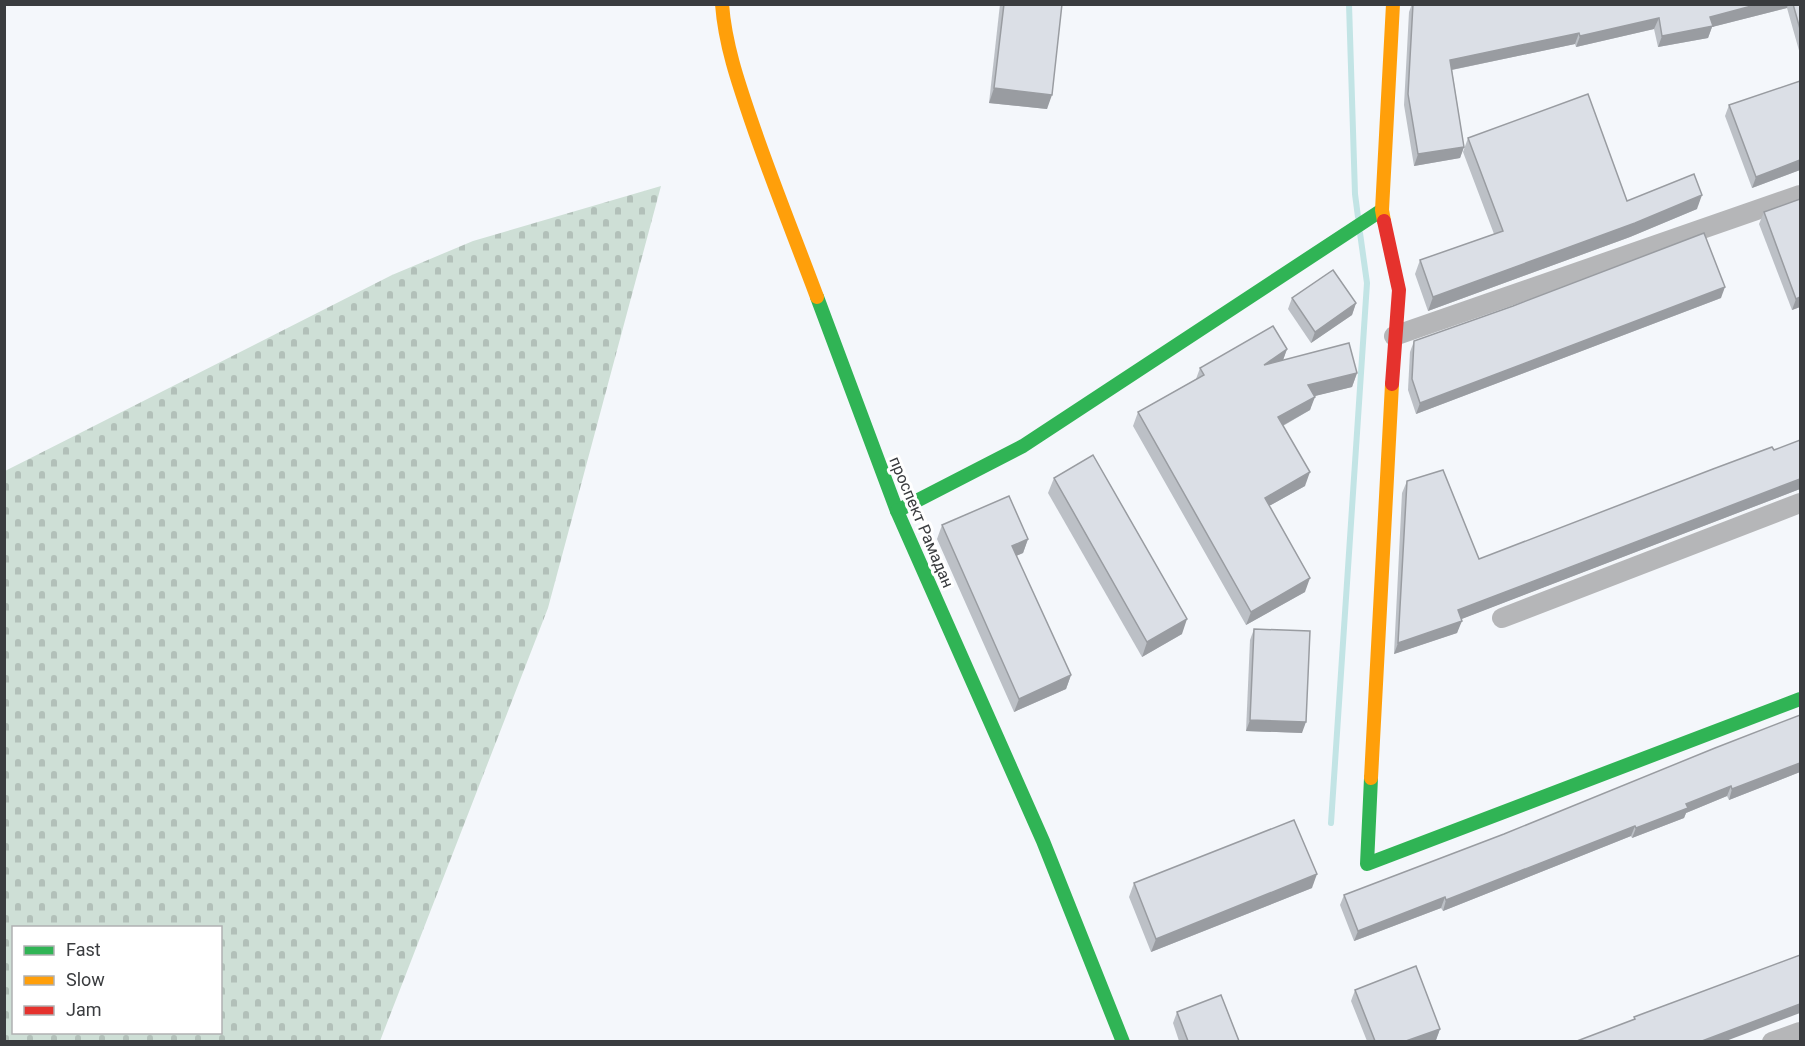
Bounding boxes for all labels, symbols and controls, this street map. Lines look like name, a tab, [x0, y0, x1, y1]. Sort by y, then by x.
street label: проспект Рамадан	[885, 454, 958, 591]
legend	[12, 926, 222, 1034]
text: Fast	[66, 939, 101, 960]
text: Slow	[66, 969, 105, 990]
text: Jam	[66, 999, 102, 1020]

